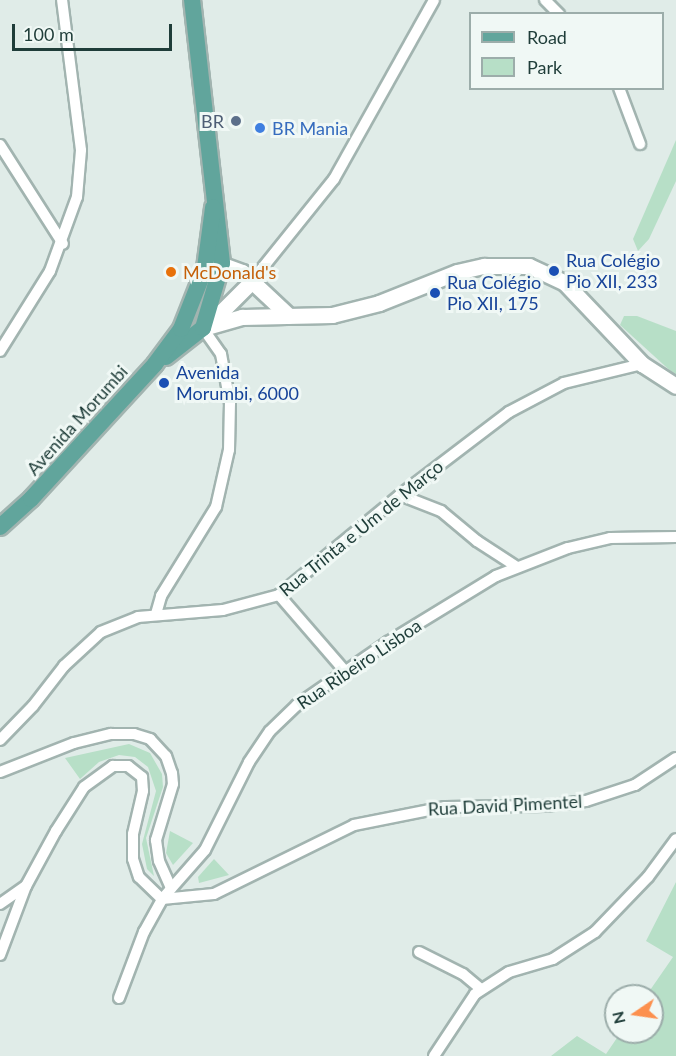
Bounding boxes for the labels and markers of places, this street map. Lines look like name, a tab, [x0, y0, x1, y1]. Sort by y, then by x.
place label: BR	[201, 110, 224, 132]
marker: BR	[229, 114, 243, 128]
place label: BR Mania	[272, 117, 348, 139]
marker: BR Mania	[253, 121, 267, 135]
place label: Rua Colégio Pio XII, 233	[566, 250, 660, 292]
place label: McDonald's	[183, 261, 276, 283]
marker: Rua Colégio Pio XII, 233	[547, 264, 561, 278]
marker: McDonald's	[164, 265, 178, 279]
place label: Rua Colégio Pio XII, 175	[447, 272, 541, 314]
marker: Rua Colégio Pio XII, 175	[428, 286, 442, 300]
place label: Avenida Morumbi, 6000	[176, 362, 299, 404]
marker: Avenida Morumbi, 6000	[157, 376, 171, 390]

